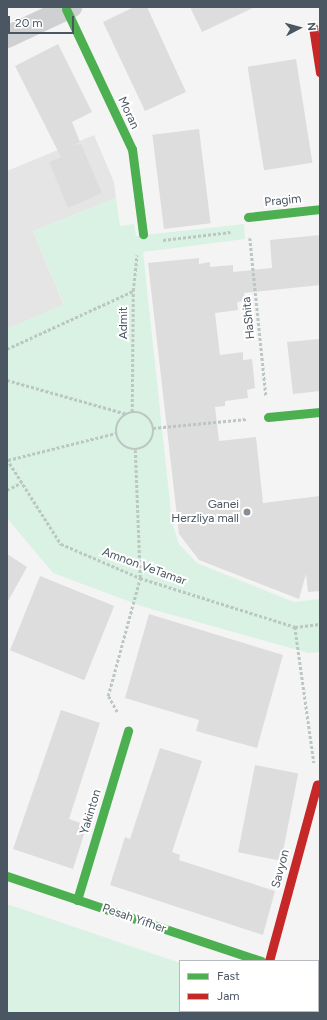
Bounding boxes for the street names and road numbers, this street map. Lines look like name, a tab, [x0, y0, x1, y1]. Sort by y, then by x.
street label: Moran	[114, 95, 142, 131]
street label: Pragim	[264, 192, 302, 210]
street label: HaShita	[240, 296, 258, 340]
street label: Admit	[117, 307, 131, 339]
street label: Amnon VeTamar	[100, 545, 188, 589]
street label: Yakinton	[77, 788, 105, 836]
street label: Savyon	[269, 848, 293, 890]
street label: Pesah Yifher	[100, 901, 168, 937]

